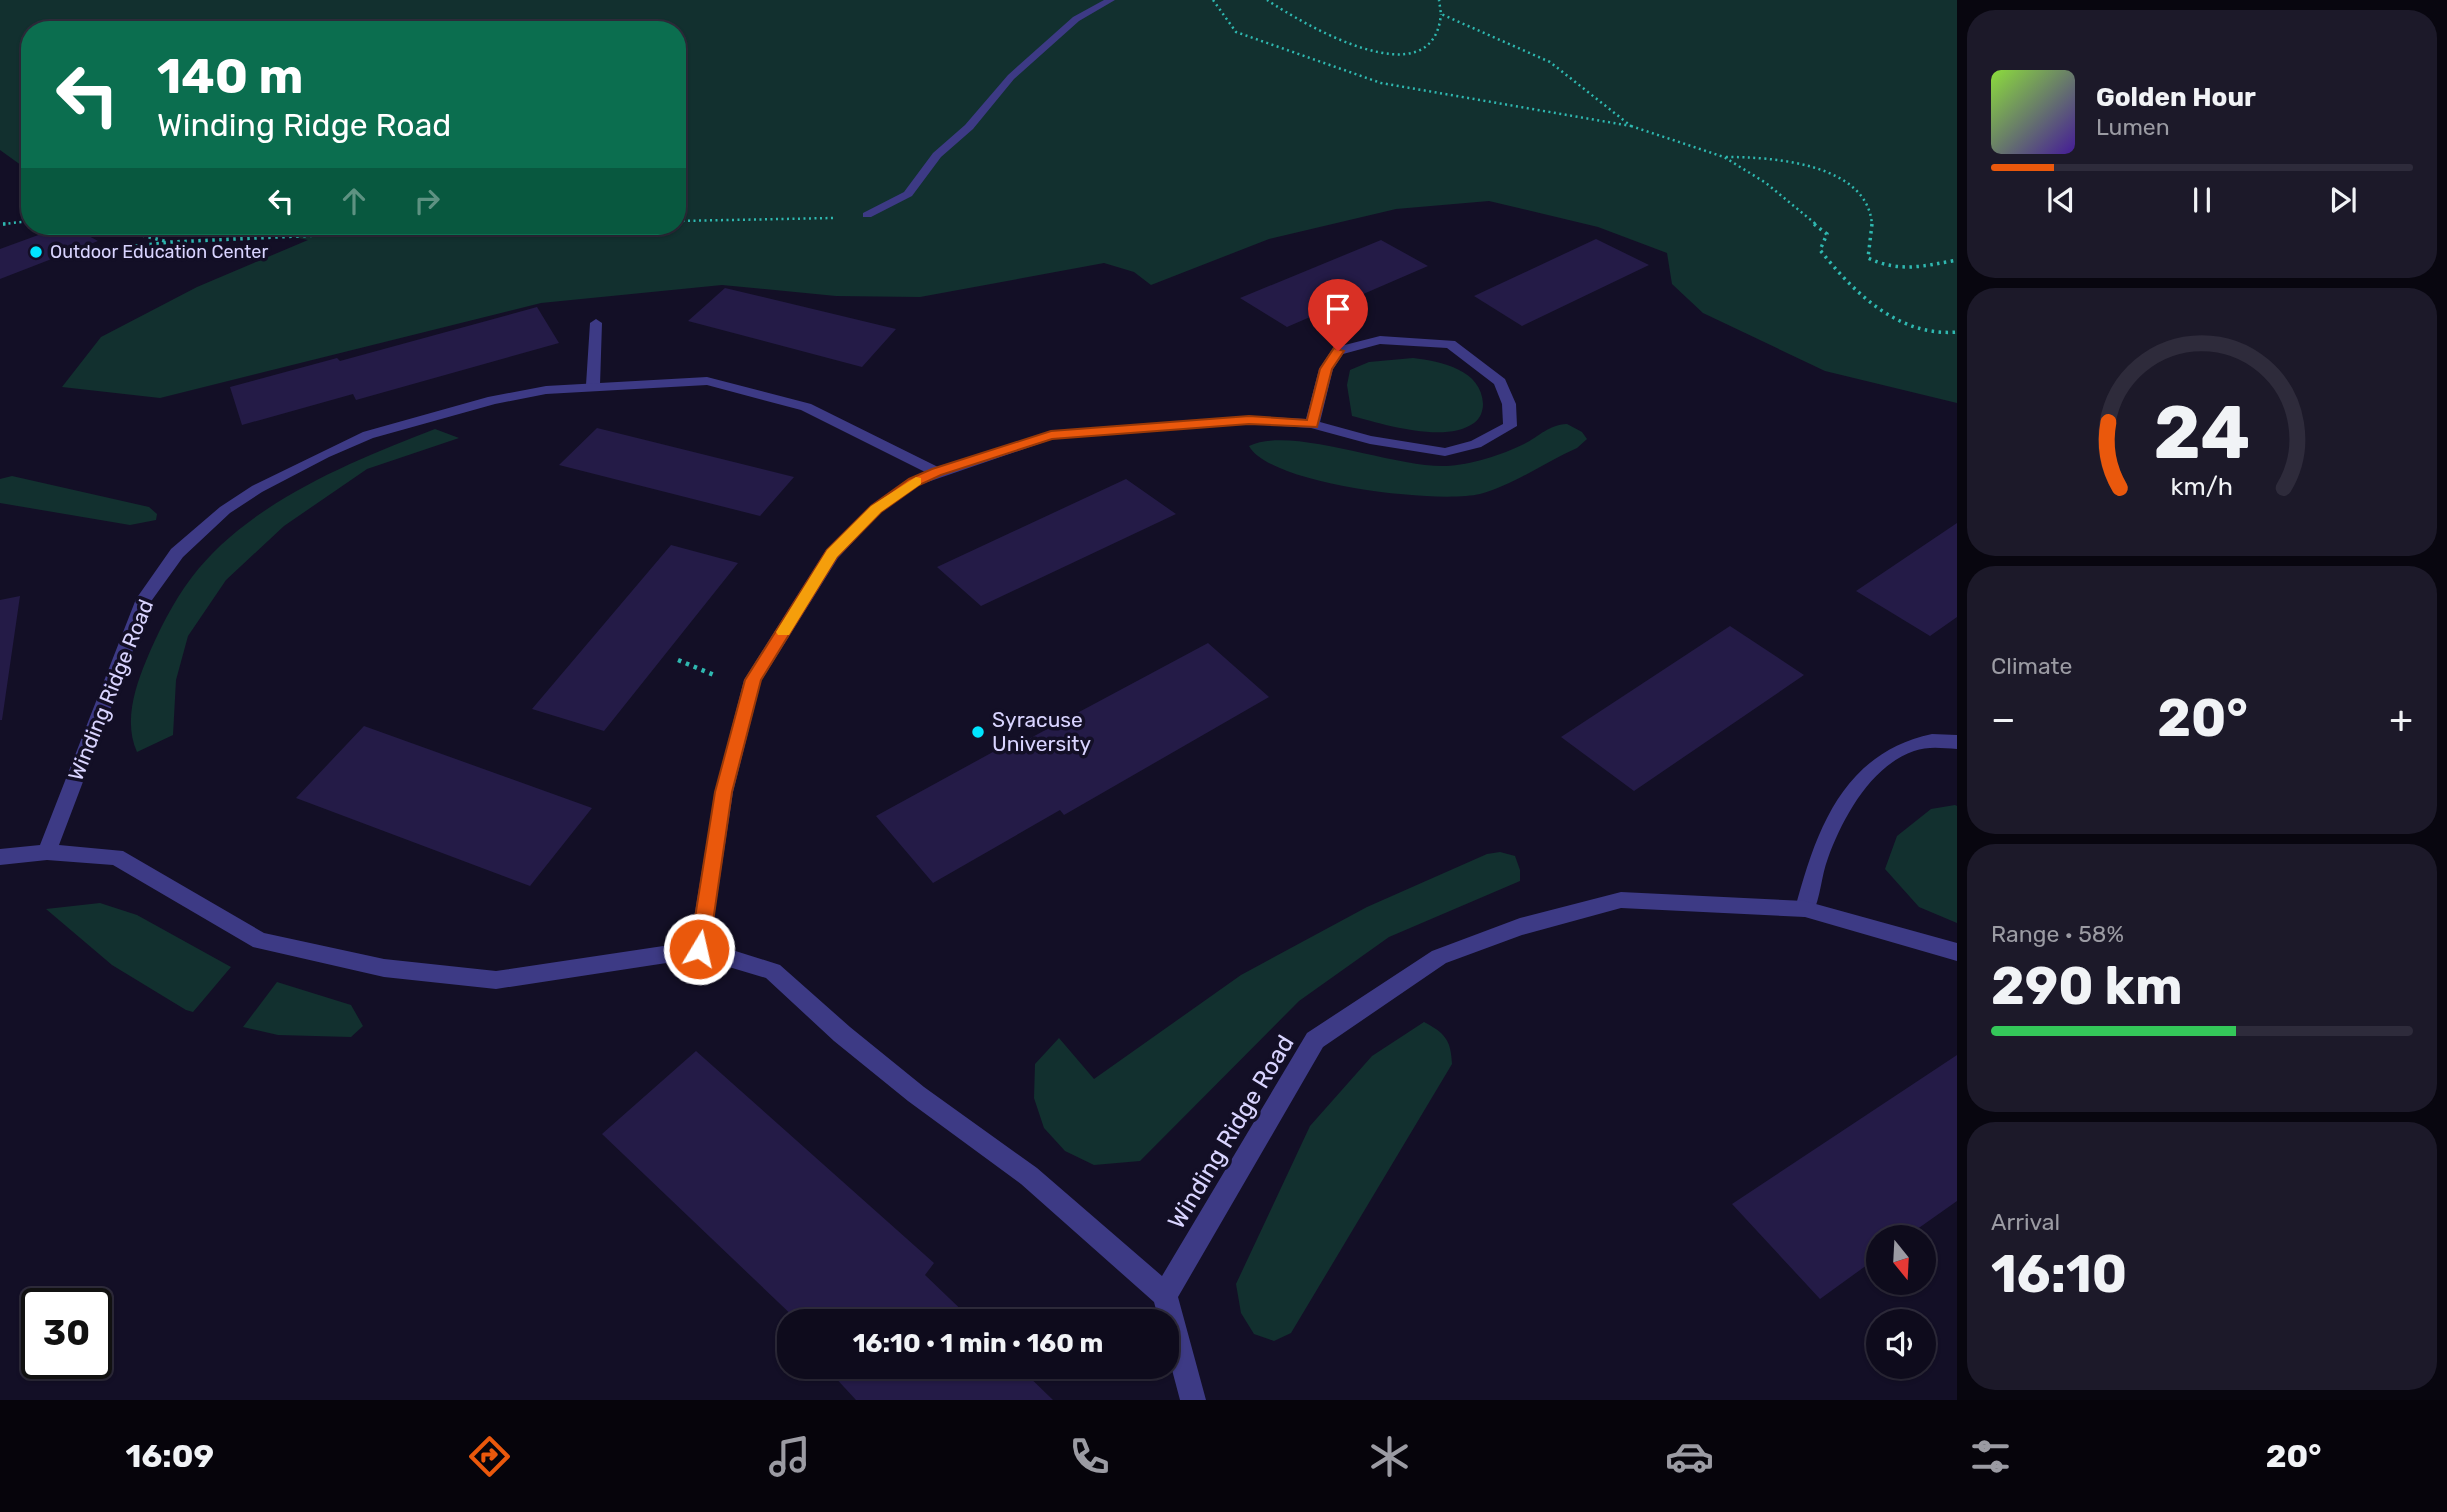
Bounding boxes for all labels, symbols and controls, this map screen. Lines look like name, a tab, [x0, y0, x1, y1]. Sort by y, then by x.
text: 140 m	[157, 47, 303, 105]
icon: left	[42, 49, 133, 140]
text: Golden Hour	[2096, 82, 2256, 113]
text: Winding Ridge Road	[157, 106, 451, 144]
text: Lumen	[2096, 113, 2170, 141]
icon: previous	[2042, 181, 2080, 219]
icon: pause	[2183, 181, 2221, 219]
icon: next	[2324, 181, 2362, 219]
icon: left	[262, 182, 300, 220]
icon: ahead	[335, 182, 373, 220]
icon: right	[408, 182, 446, 220]
place label: Outdoor Education Center	[50, 241, 268, 263]
marker: Outdoor Education Center	[28, 244, 44, 260]
pin	[1308, 279, 1368, 351]
icon: arrive	[1319, 290, 1357, 328]
text: 24	[2154, 390, 2250, 476]
text: km/h	[2171, 472, 2233, 501]
street label: Winding Ridge Road	[63, 596, 158, 784]
text: Climate	[1991, 652, 2072, 680]
text: 20°	[2157, 687, 2248, 749]
text: −	[1991, 696, 2016, 742]
text: +	[2389, 696, 2413, 742]
place label: Syracuse University	[992, 707, 1092, 756]
marker: Syracuse University	[970, 724, 986, 740]
position arrow	[662, 912, 736, 986]
text: Range · 58%	[1991, 920, 2124, 948]
text: 290 km	[1991, 955, 2183, 1017]
street label: Winding Ridge Road	[1162, 1030, 1300, 1234]
text: Arrival	[1991, 1208, 2060, 1236]
north arrow	[1866, 1225, 1936, 1295]
map controls	[1866, 1225, 1936, 1379]
text: 16:10	[1991, 1243, 2127, 1305]
speed limit sign: 30	[21, 1288, 112, 1379]
button: sound	[1866, 1309, 1936, 1379]
text: 16:10 · 1 min · 160 m	[853, 1328, 1103, 1359]
icon: directions	[465, 1432, 514, 1481]
icon: music	[765, 1432, 814, 1481]
icon: phone	[1065, 1432, 1114, 1481]
icon: climate	[1365, 1432, 1414, 1481]
icon: car	[1665, 1432, 1714, 1481]
icon: filters	[1966, 1432, 2015, 1481]
text: 16:09	[126, 1437, 214, 1475]
text: 20°	[2266, 1437, 2321, 1475]

